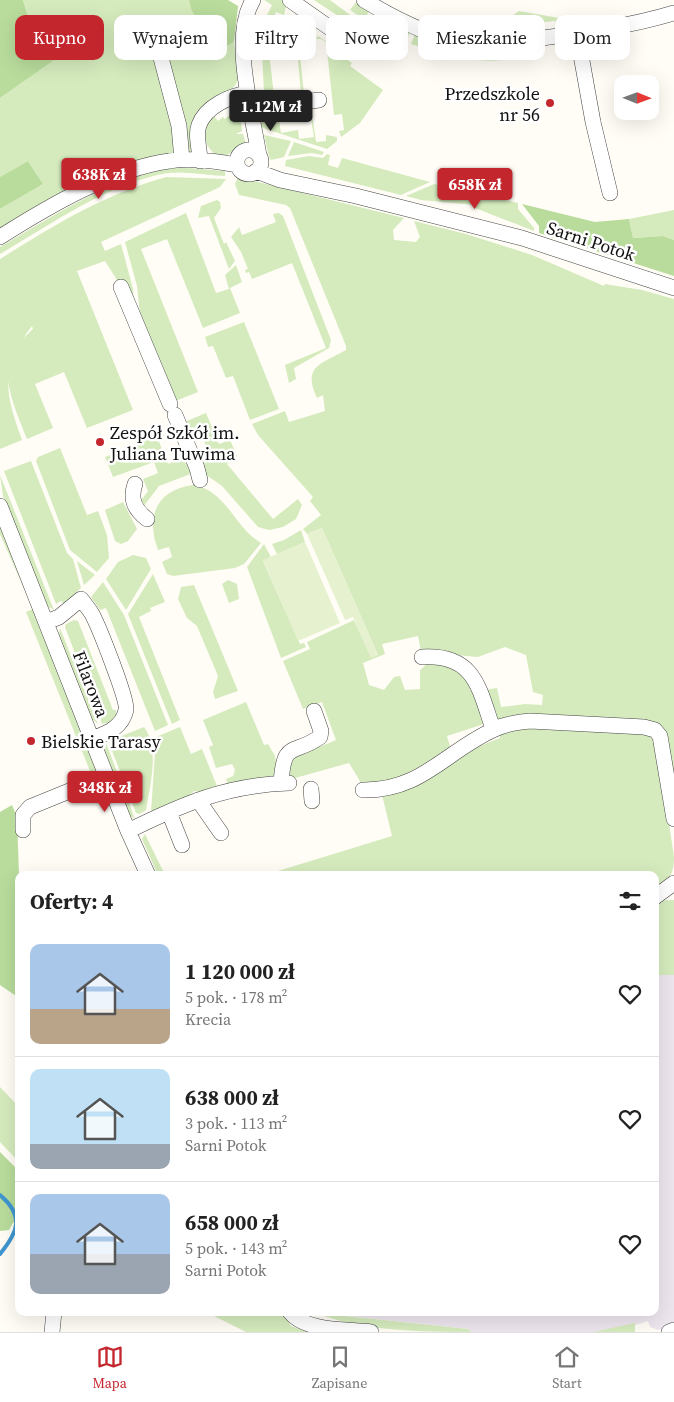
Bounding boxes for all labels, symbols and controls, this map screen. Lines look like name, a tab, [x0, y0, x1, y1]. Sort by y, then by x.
chip: Kupno	[15, 15, 104, 60]
chip: Wynajem	[114, 15, 227, 60]
chip: Filtry	[237, 15, 316, 60]
chip: Nowe	[326, 15, 408, 60]
chip: Mieszkanie	[418, 15, 545, 60]
chip: Dom	[555, 15, 630, 60]
north arrow	[614, 75, 659, 120]
map controls	[614, 75, 659, 120]
place label: Przedszkole nr 56	[445, 81, 540, 127]
pin: 1.12M zł	[219, 90, 323, 132]
text: 1.12M zł	[240, 95, 302, 117]
marker: Przedszkole nr 56	[544, 97, 556, 109]
pin: 638K zł	[53, 158, 145, 200]
text: 638K zł	[72, 163, 126, 185]
pin: 658K zł	[429, 168, 521, 210]
text: 658K zł	[448, 173, 502, 195]
street label: Sarni Potok	[544, 215, 639, 267]
place label: Zespół Szkół im. Juliana Tuwima	[109, 420, 240, 466]
marker: Zespół Szkół im. Juliana Tuwima	[94, 436, 106, 448]
street label: Filarowa	[67, 647, 115, 722]
place label: Bielskie Tarasy	[41, 729, 162, 754]
marker: Bielskie Tarasy	[25, 735, 37, 747]
pin: 348K zł	[59, 770, 151, 813]
text: 348K zł	[78, 776, 132, 798]
text: Oferty: 4	[30, 887, 113, 916]
icon: filters	[616, 887, 644, 915]
text: 1 120 000 zł	[185, 957, 295, 986]
icon: home	[70, 964, 130, 1024]
icon: heart	[616, 980, 644, 1008]
text: 5 pok. · 178 m²	[185, 986, 287, 1008]
text: Krecia	[185, 1008, 231, 1030]
text: 638 000 zł	[185, 1083, 279, 1112]
icon: home	[70, 1089, 130, 1149]
icon: heart	[616, 1105, 644, 1133]
text: 3 pok. · 113 m²	[185, 1112, 287, 1134]
text: Sarni Potok	[185, 1134, 267, 1156]
text: 658 000 zł	[185, 1208, 279, 1237]
icon: home	[70, 1214, 130, 1274]
icon: heart	[616, 1230, 644, 1258]
text: 5 pok. · 143 m²	[185, 1237, 287, 1259]
text: Sarni Potok	[185, 1259, 267, 1281]
tab: Mapa	[92, 1343, 127, 1393]
tab: Zapisane	[312, 1343, 367, 1393]
tab: Start	[552, 1343, 582, 1393]

